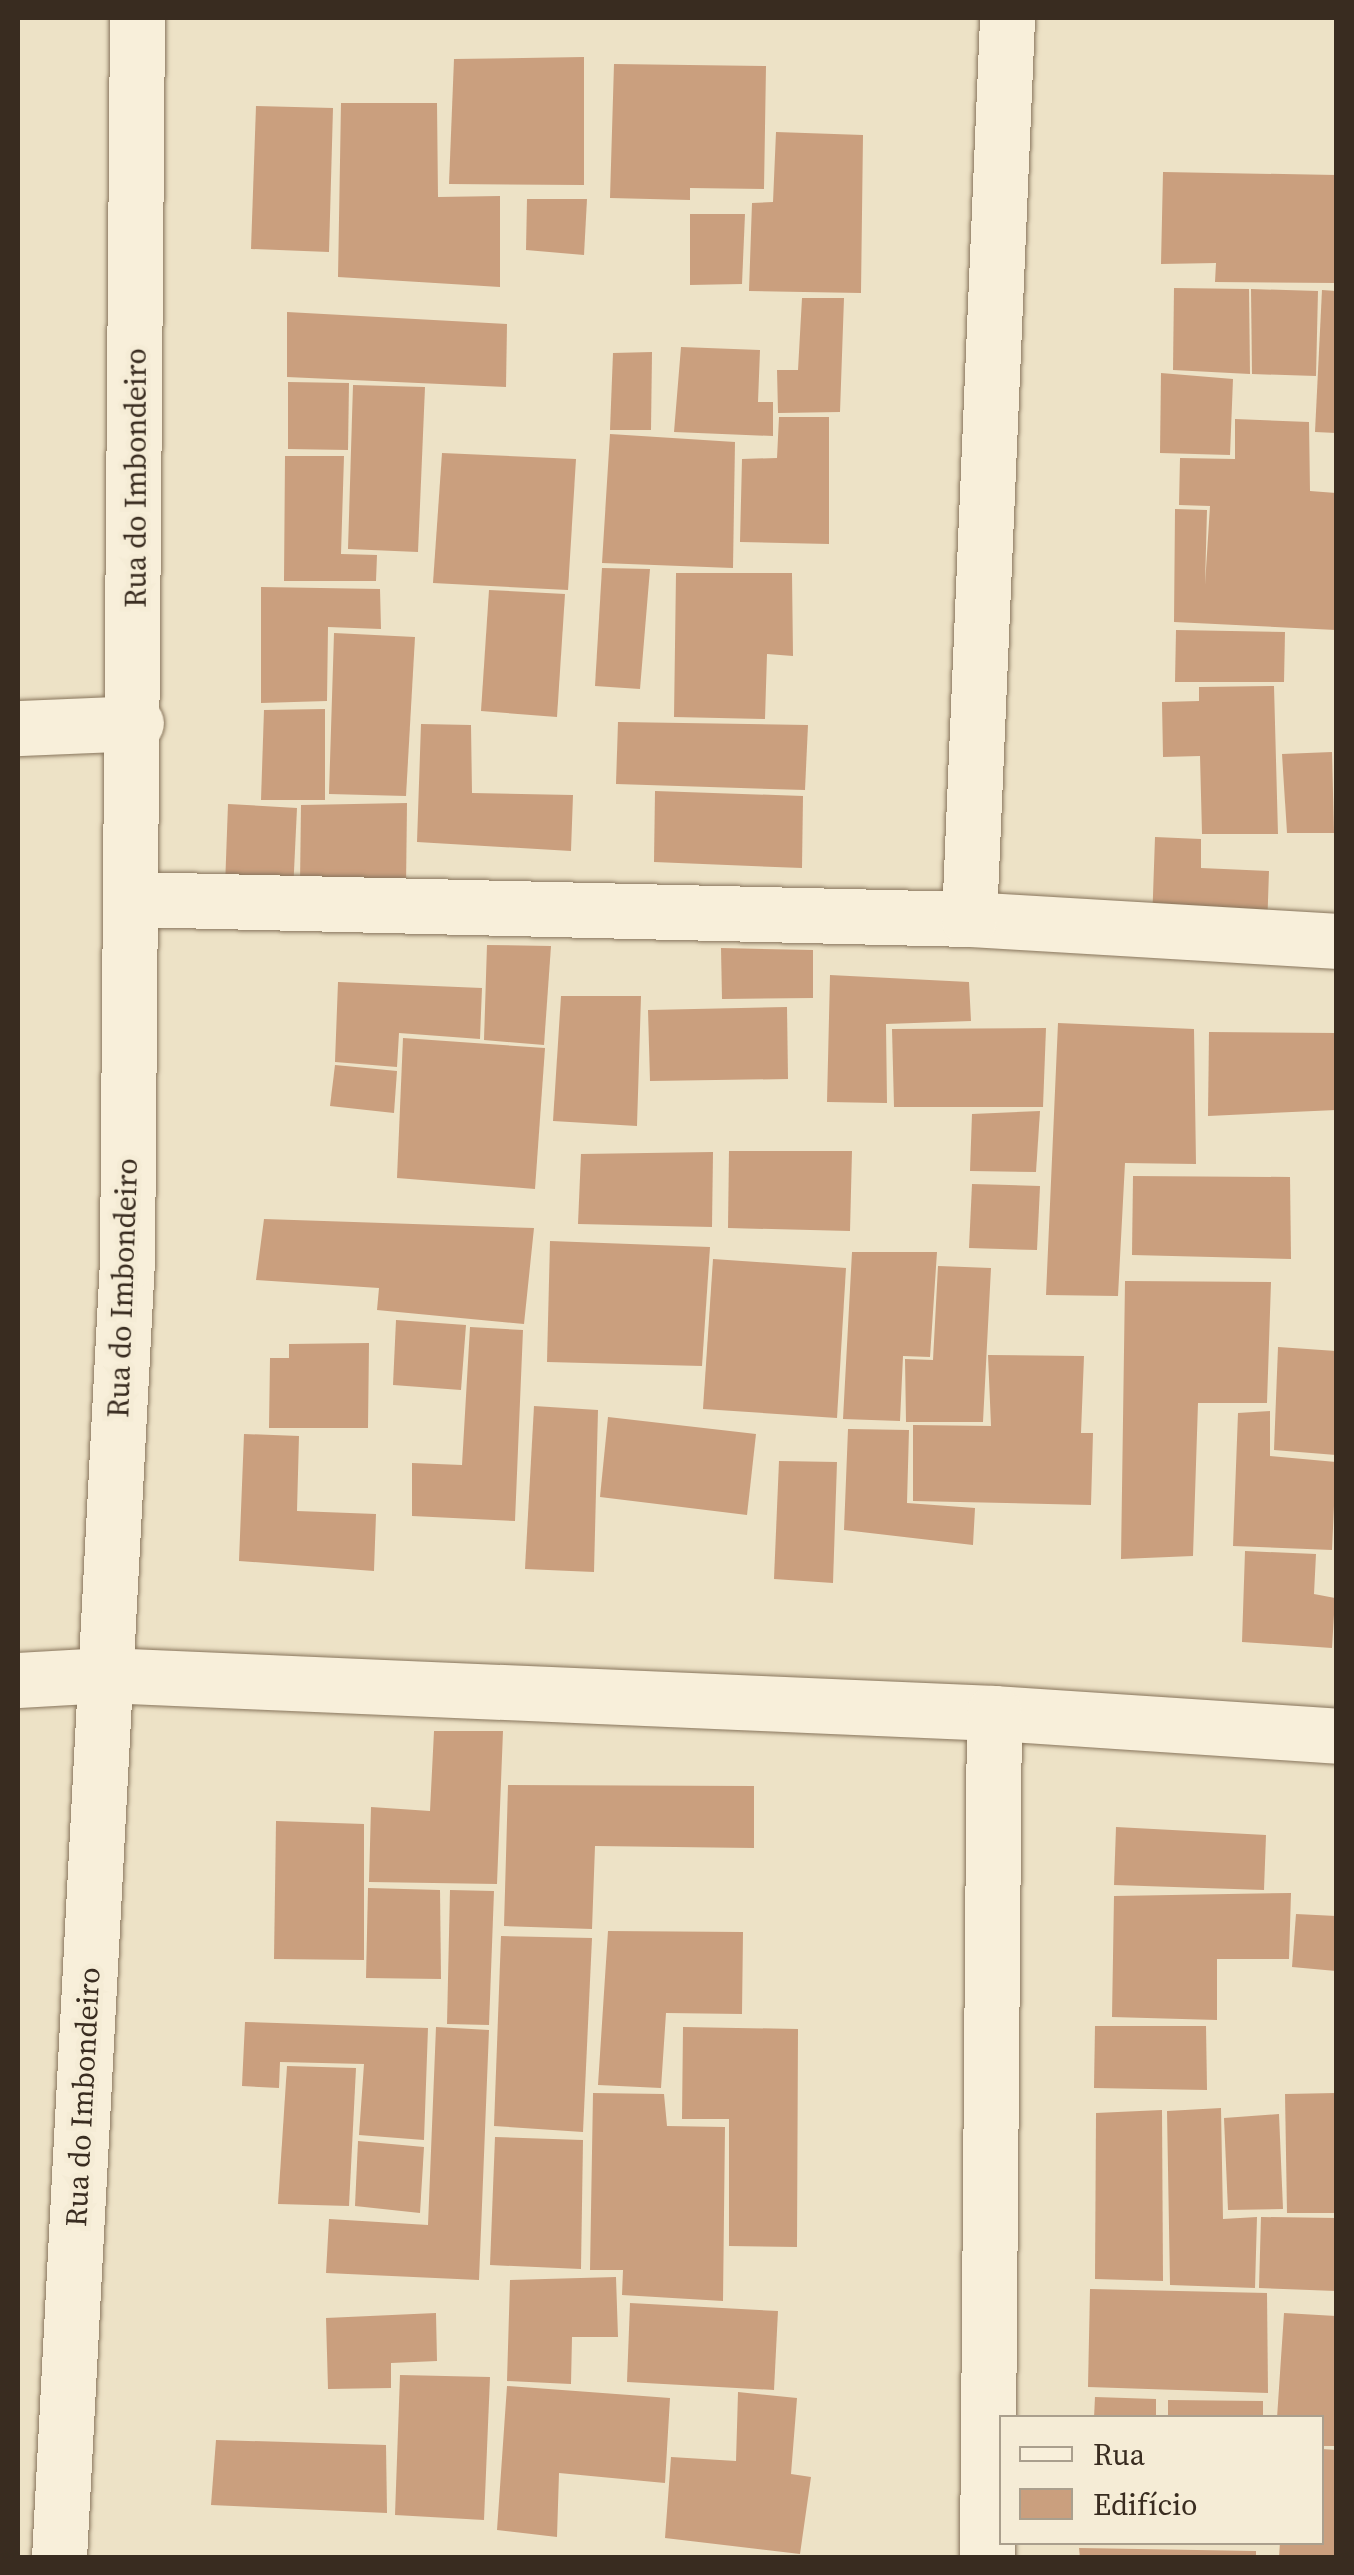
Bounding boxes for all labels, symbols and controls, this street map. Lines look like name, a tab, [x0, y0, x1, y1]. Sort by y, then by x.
street label: Rua do Imbondeiro	[118, 348, 154, 608]
street label: Rua do Imbondeiro	[100, 1158, 146, 1418]
street label: Rua do Imbondeiro	[58, 1966, 108, 2228]
legend	[999, 2415, 1324, 2545]
text: Rua	[1093, 2434, 1145, 2475]
text: Edifício	[1093, 2484, 1198, 2525]

